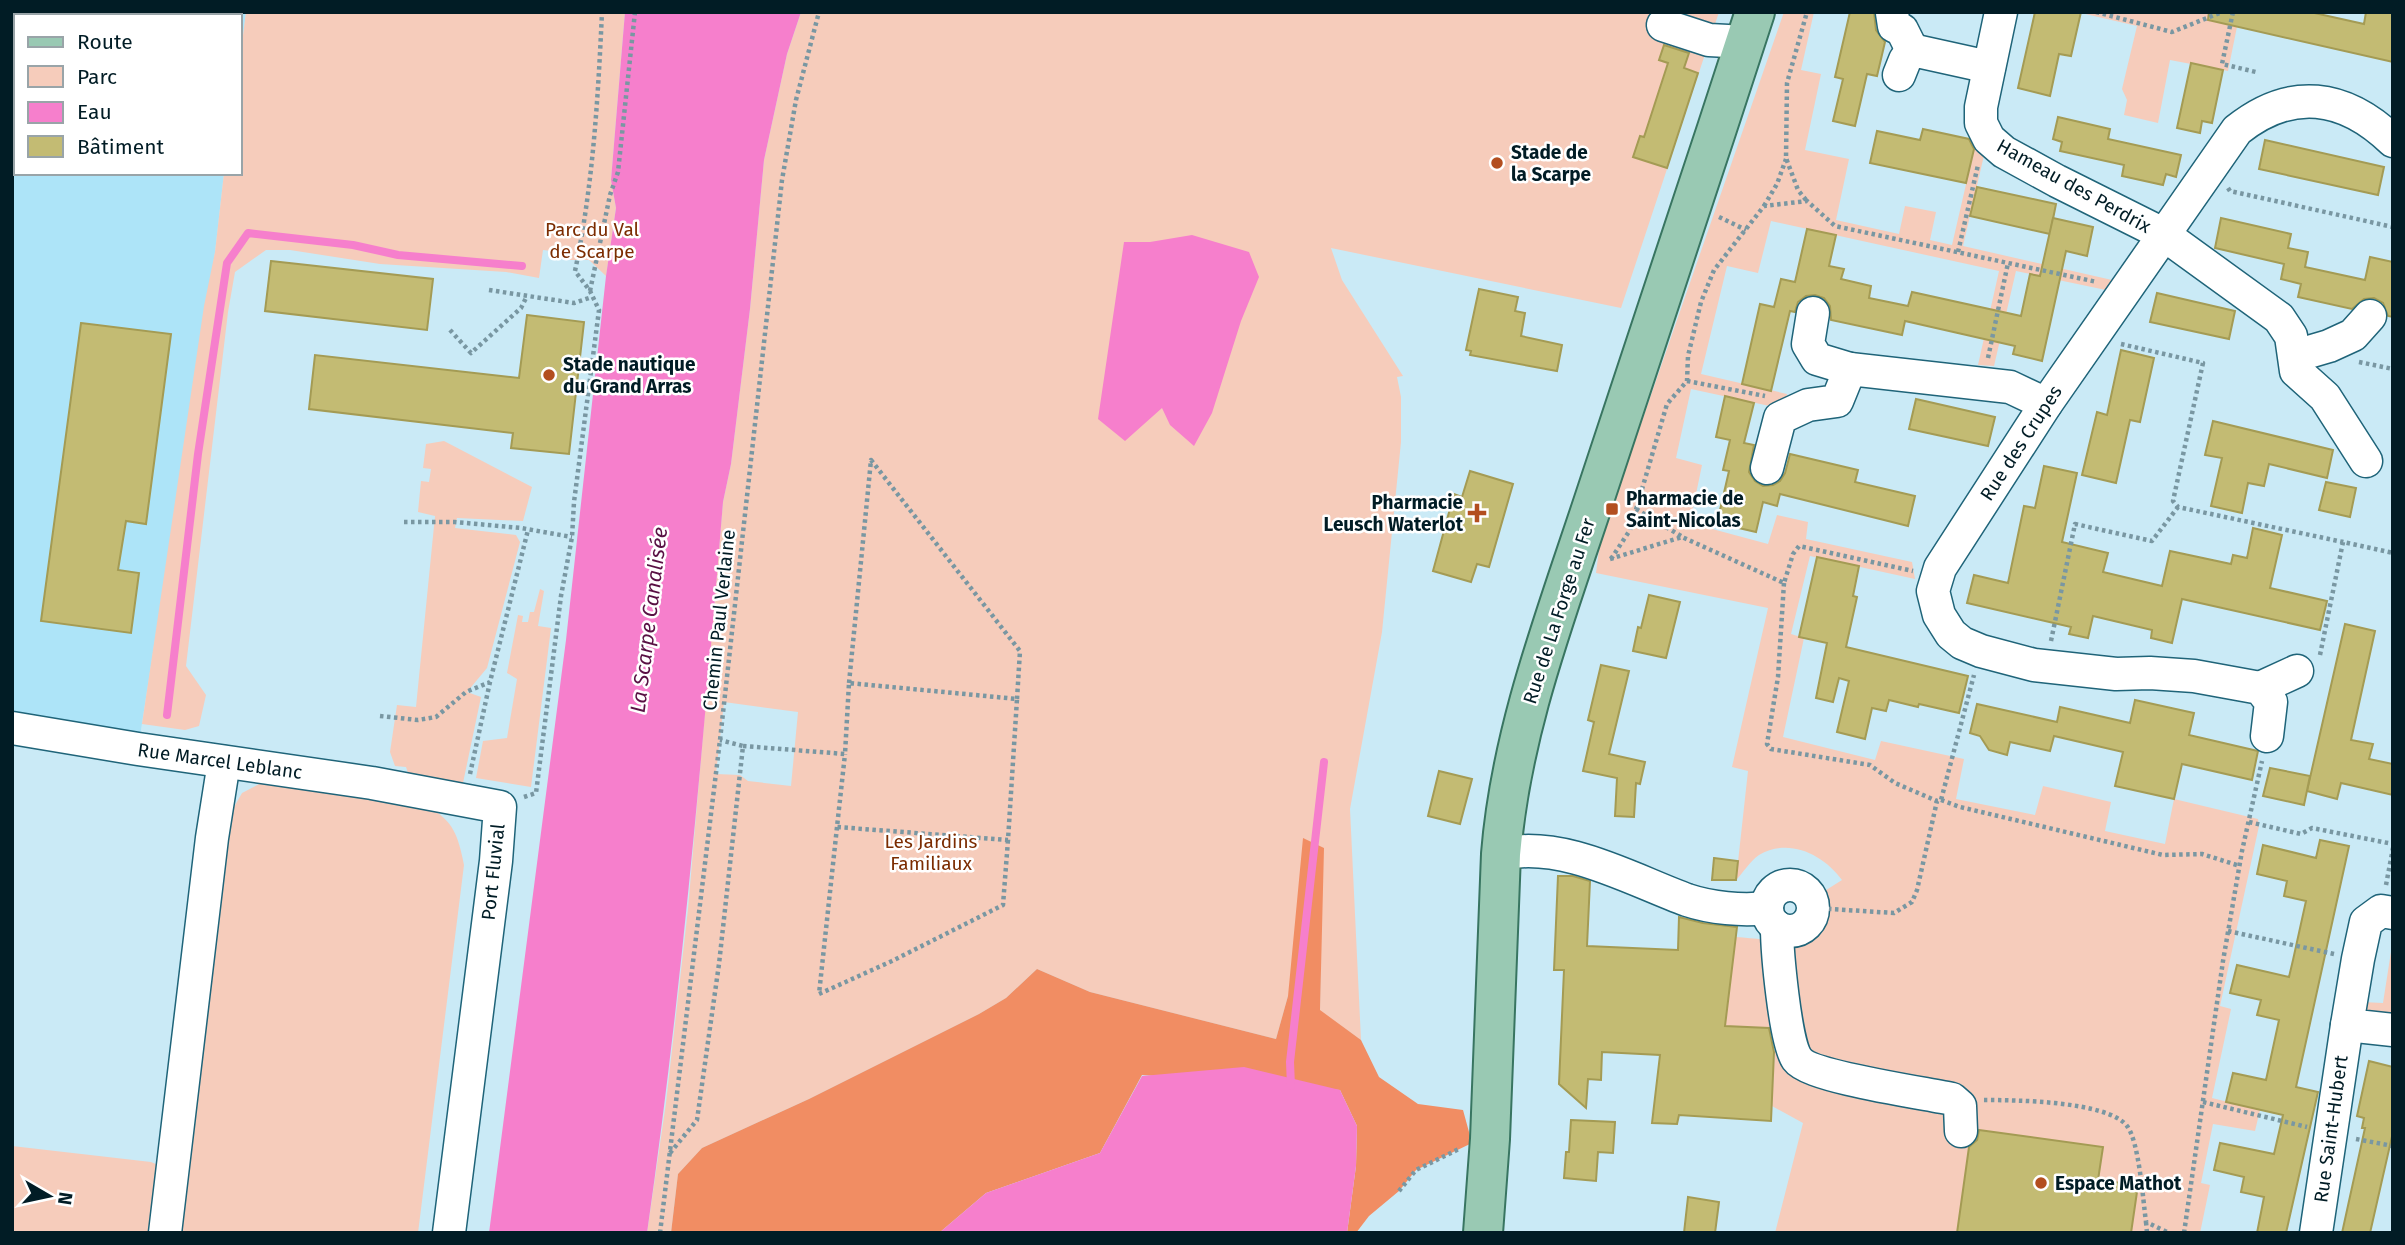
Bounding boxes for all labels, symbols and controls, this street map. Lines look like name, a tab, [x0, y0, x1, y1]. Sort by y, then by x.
legend	[14, 14, 242, 175]
text: Route	[77, 29, 133, 55]
text: Parc	[77, 64, 117, 90]
text: Eau	[77, 99, 112, 125]
text: Bâtiment	[77, 134, 164, 160]
street label: Hameau des Perdrix	[1993, 134, 2156, 238]
place label: Stade de la Scarpe	[1511, 141, 1591, 186]
marker: Stade de la Scarpe	[1489, 155, 1505, 171]
park label: Parc du Val de Scarpe	[545, 218, 640, 263]
place label: Stade nautique du Grand Arras	[563, 353, 695, 398]
marker: Stade nautique du Grand Arras	[541, 367, 557, 383]
street label: Rue des Crupes	[1975, 381, 2067, 505]
place label: Pharmacie de Saint-Nicolas	[1626, 487, 1744, 532]
place label: Pharmacie Leusch Waterlot	[1324, 491, 1464, 536]
marker: Pharmacie de Saint-Nicolas	[1604, 501, 1620, 517]
marker: Pharmacie Leusch Waterlot	[1469, 505, 1485, 521]
street label: Rue de La Forge au Fer	[1518, 515, 1600, 707]
water label: La Scarpe Canalisée	[625, 526, 673, 714]
street label: Chemin Paul Verlaine	[698, 528, 740, 712]
street label: Rue Marcel Leblanc	[136, 738, 304, 784]
street label: Port Fluvial	[476, 822, 510, 921]
park label: Les Jardins Familiaux	[885, 830, 978, 875]
street label: Rue Saint-Hubert	[2309, 1054, 2353, 1204]
north arrow	[14, 1161, 84, 1231]
place label: Espace Mathot	[2055, 1172, 2182, 1195]
marker: Espace Mathot	[2033, 1175, 2049, 1191]
text: N	[53, 1191, 78, 1207]

